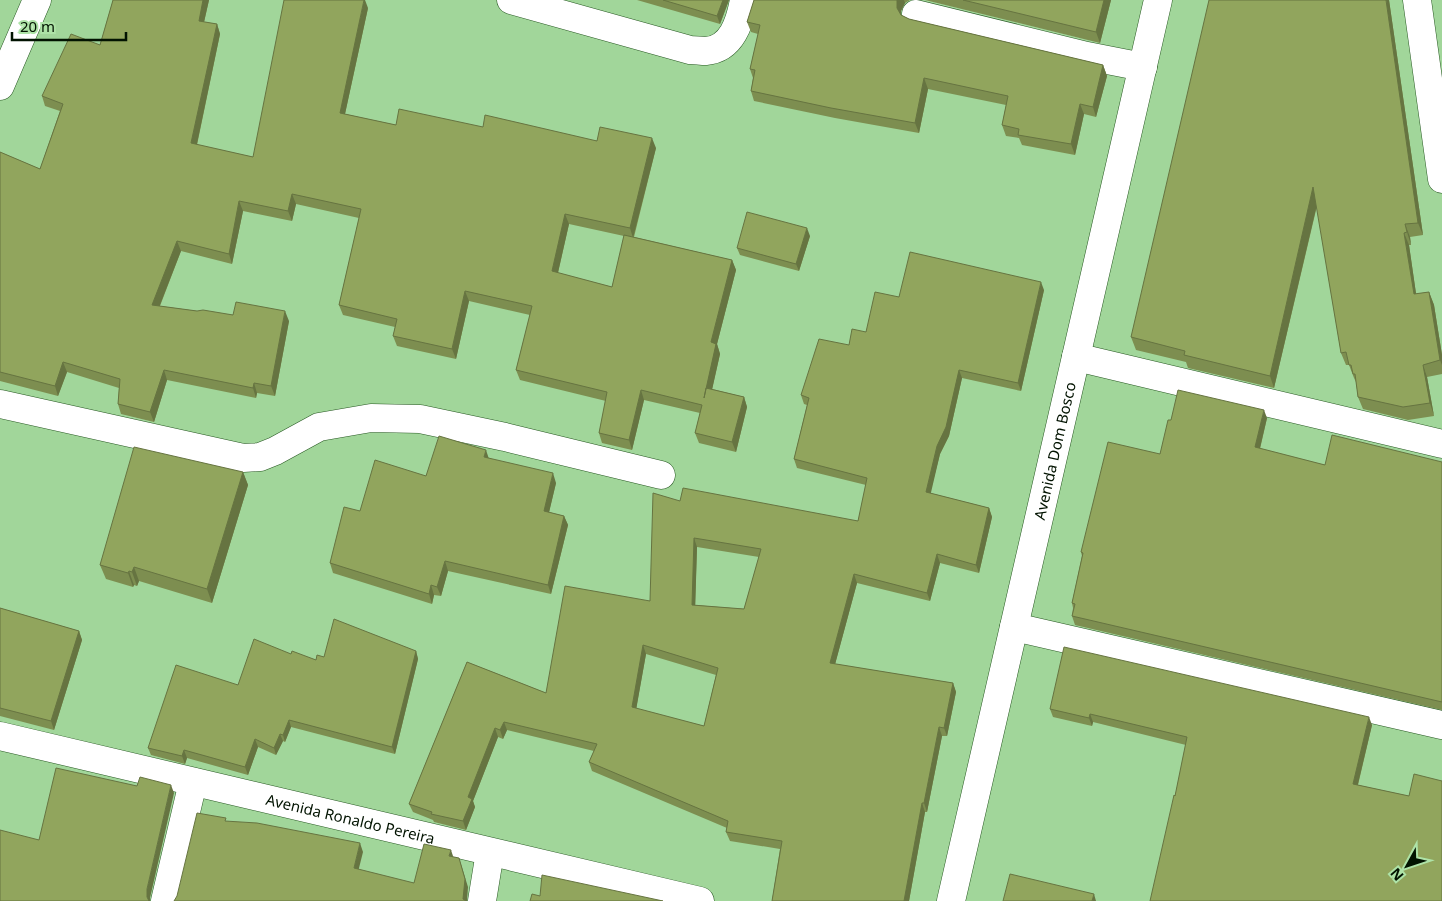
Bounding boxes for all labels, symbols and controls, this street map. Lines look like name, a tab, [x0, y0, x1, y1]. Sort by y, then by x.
scale bar	[12, 10, 126, 42]
text: 20 m	[20, 16, 55, 36]
street label: Avenida Dom Bosco	[1029, 380, 1080, 522]
street label: Avenida Ronaldo Pereira	[264, 789, 437, 848]
north arrow	[1382, 841, 1432, 891]
text: N	[1386, 864, 1408, 885]

